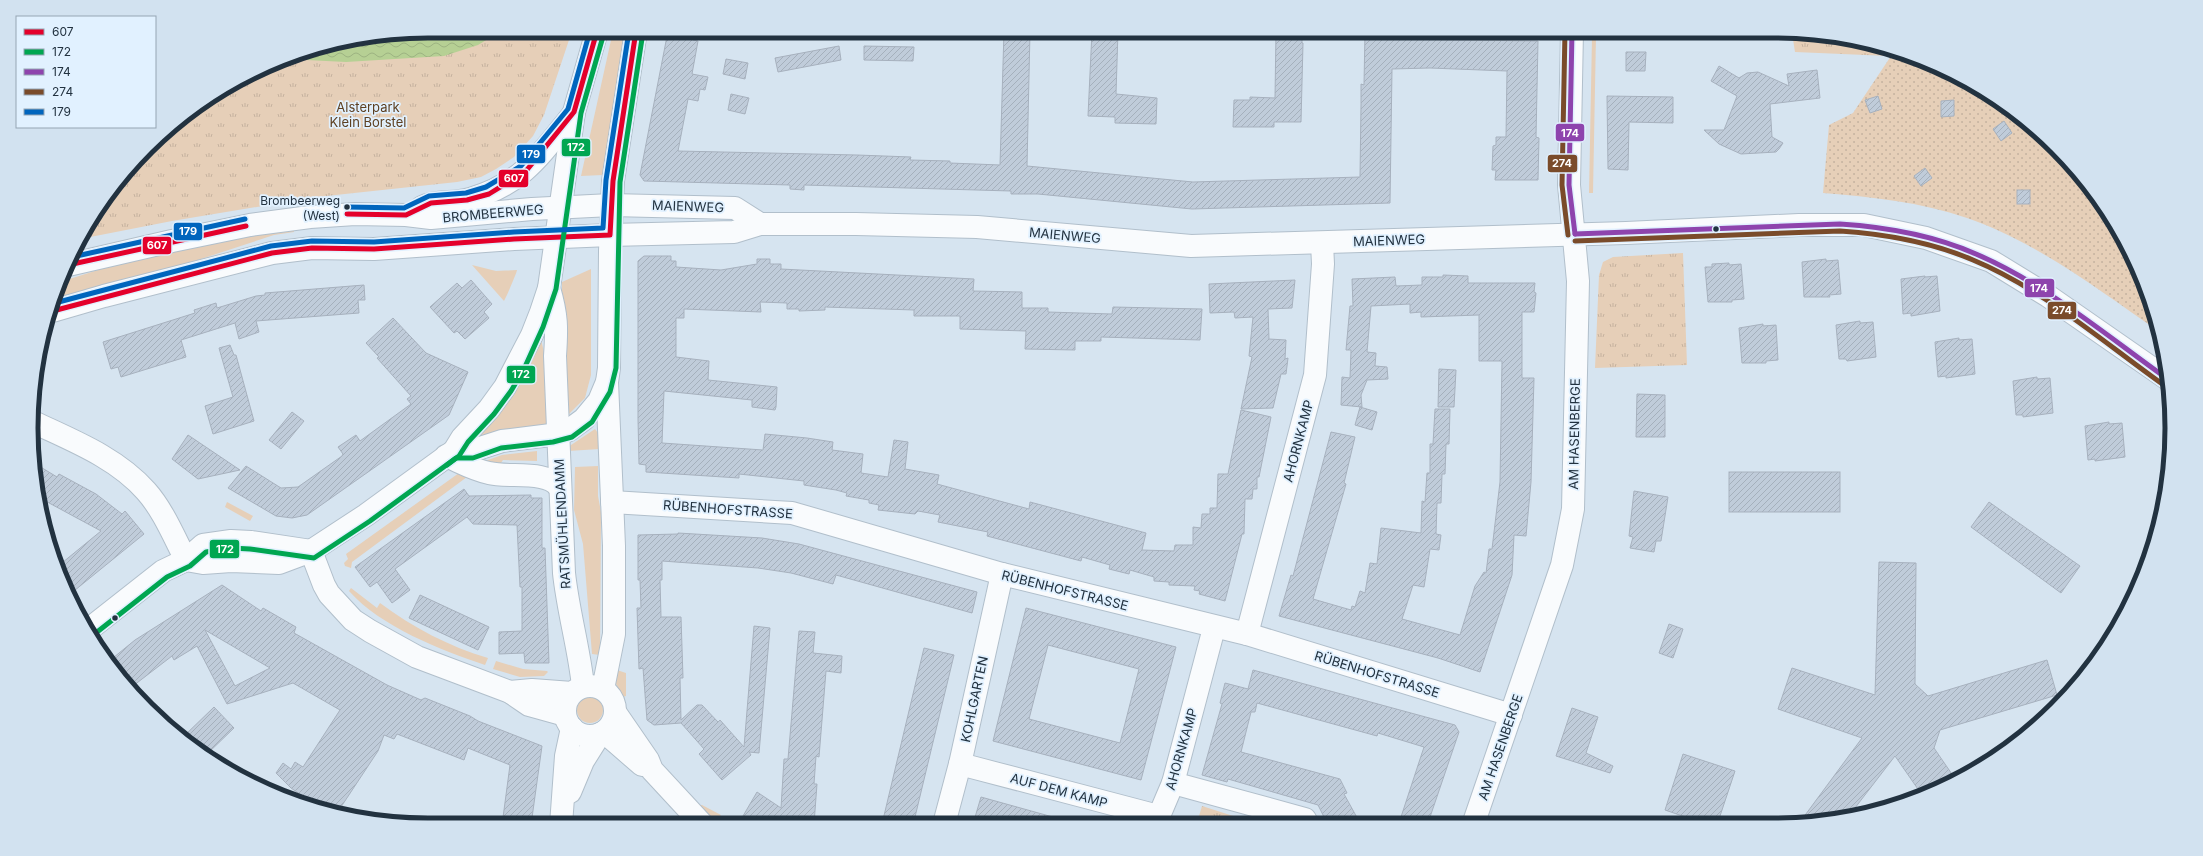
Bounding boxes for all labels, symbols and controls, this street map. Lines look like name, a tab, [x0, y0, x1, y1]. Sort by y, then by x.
legend	[16, 16, 156, 128]
text: 607	[52, 24, 74, 39]
text: 172	[52, 44, 71, 59]
text: 174	[52, 64, 71, 79]
text: 274	[52, 84, 73, 99]
park label: Alsterpark Klein Borstel	[330, 99, 406, 130]
text: 179	[52, 104, 71, 119]
line badge: 174	[1555, 123, 1585, 142]
text: 174	[1561, 126, 1579, 140]
line badge: 172	[561, 138, 591, 157]
text: 172	[567, 140, 585, 154]
line badge: 179	[516, 144, 546, 164]
text: 179	[522, 147, 540, 161]
line badge: 274	[1547, 154, 1578, 173]
text: 274	[1552, 156, 1572, 170]
line badge: 607	[498, 169, 529, 188]
text: 607	[504, 171, 524, 185]
place label: Brombeerweg (West)	[260, 193, 340, 223]
street label: MAIENWEG	[652, 197, 724, 215]
street label: BROMBEERWEG	[442, 201, 544, 225]
marker: Brombeerweg (West)	[342, 202, 352, 212]
line badge: 179	[173, 222, 203, 241]
text: 179	[179, 224, 197, 238]
street label: MAIENWEG	[1028, 224, 1102, 246]
unlabelled marker	[1711, 224, 1721, 234]
street label: MAIENWEG	[1353, 231, 1425, 249]
line badge: 607	[142, 236, 172, 255]
text: 607	[147, 238, 167, 252]
line badge: 174	[2024, 278, 2055, 298]
text: 174	[2030, 281, 2048, 295]
line badge: 274	[2047, 301, 2077, 320]
text: 274	[2052, 303, 2072, 317]
line badge: 172	[506, 365, 536, 384]
text: 172	[512, 367, 530, 381]
street label: AM HASENBERGE	[1565, 378, 1583, 490]
street label: AHORNKAMP	[1279, 398, 1317, 484]
street label: RATSMÜHLENDAMM	[551, 458, 573, 590]
street label: RÜBENHOFSTRASSE	[663, 496, 793, 522]
line badge: 172	[209, 539, 240, 559]
text: 172	[216, 542, 234, 556]
street label: RÜBENHOFSTRASSE	[1000, 567, 1130, 613]
unlabelled marker	[110, 613, 120, 623]
street label: RÜBENHOFSTRASSE	[1313, 647, 1441, 701]
street label: KOHLGARTEN	[957, 654, 991, 744]
street label: AM HASENBERGE	[1474, 692, 1526, 802]
street label: AHORNKAMP	[1162, 706, 1200, 792]
street label: AUF DEM KAMP	[1009, 769, 1109, 811]

